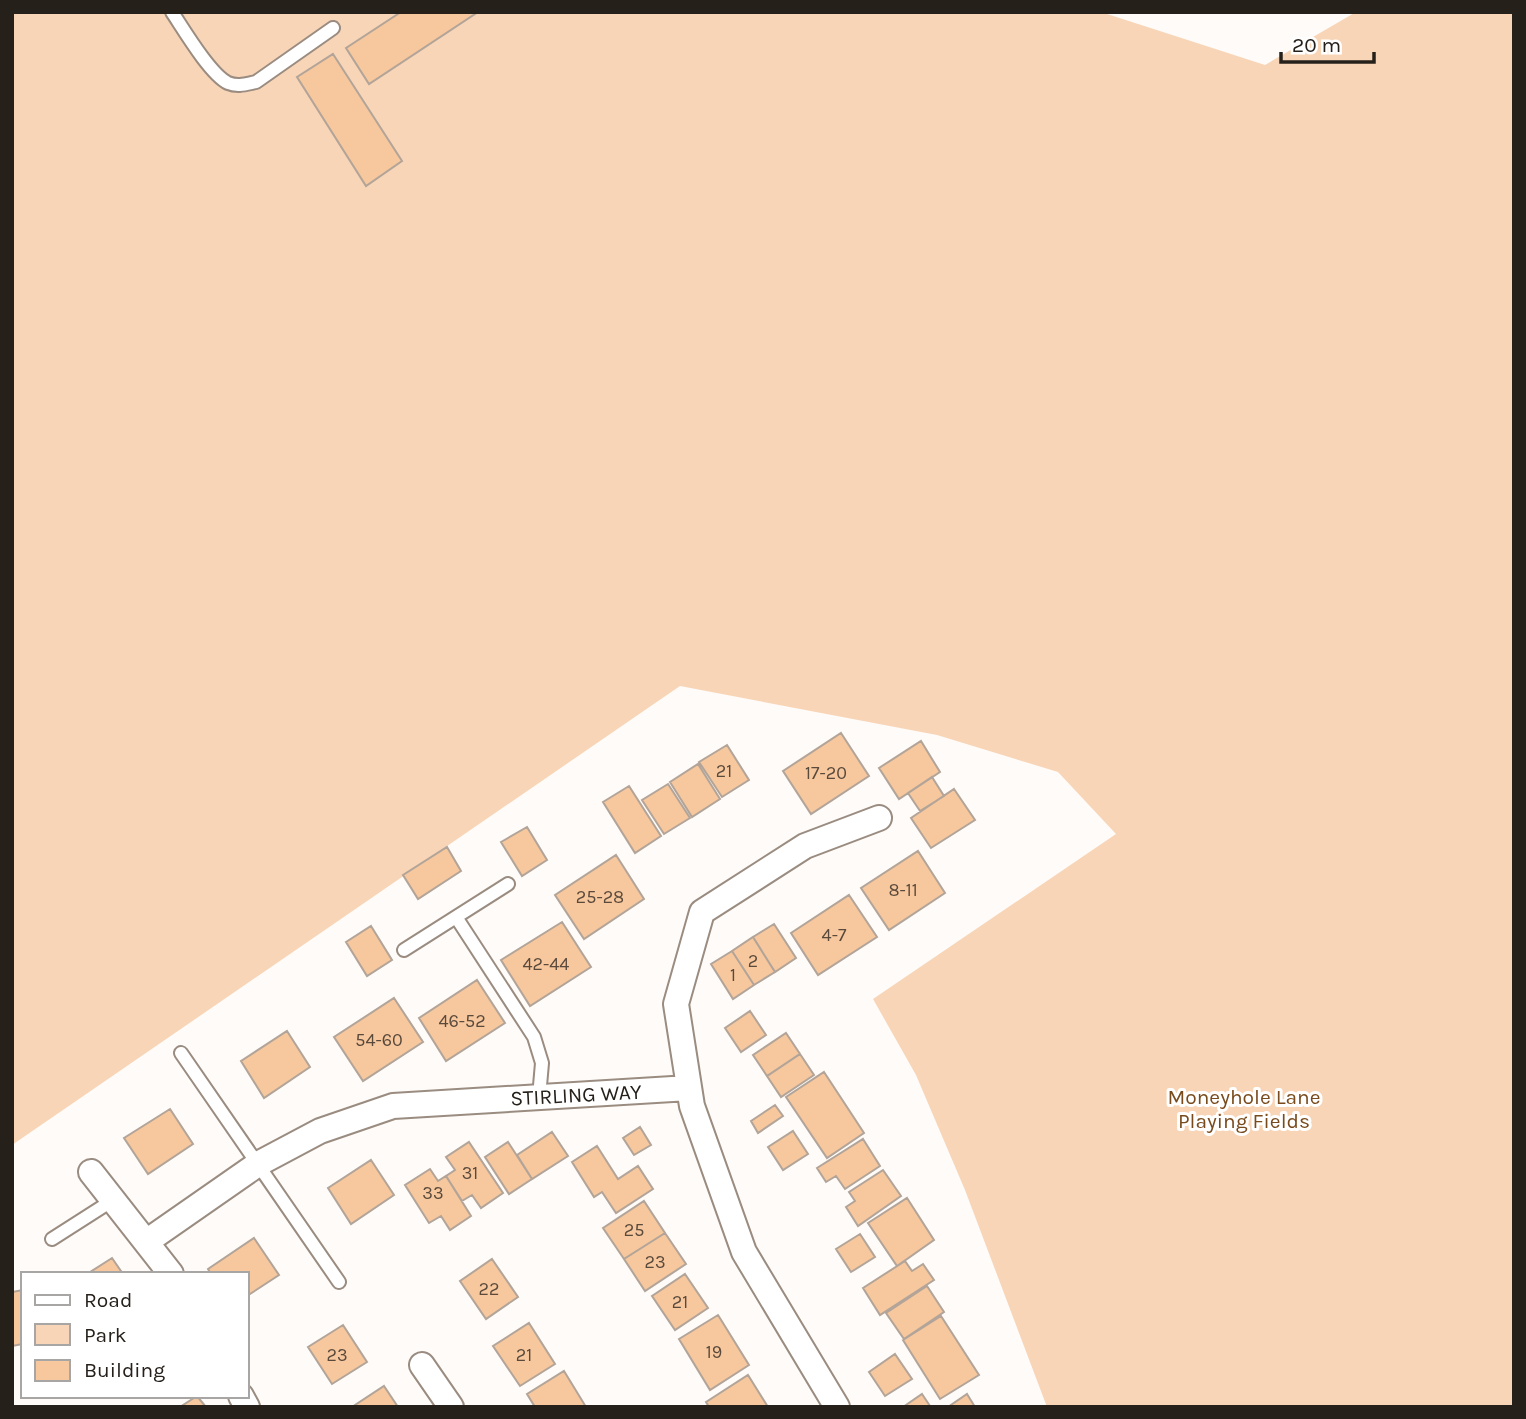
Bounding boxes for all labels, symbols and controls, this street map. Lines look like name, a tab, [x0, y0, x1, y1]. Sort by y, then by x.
scale bar	[1281, 21, 1374, 65]
text: 20 m	[1292, 33, 1341, 57]
house number: 21	[716, 760, 732, 782]
house number: 17-20	[805, 762, 847, 784]
house number: 8-11	[888, 879, 918, 901]
house number: 25-28	[576, 886, 624, 908]
house number: 4-7	[822, 924, 847, 946]
house number: 2	[748, 950, 758, 972]
house number: 42-44	[523, 953, 569, 975]
house number: 1	[730, 964, 736, 986]
house number: 46-52	[438, 1010, 486, 1032]
house number: 54-60	[355, 1029, 403, 1051]
street label: STIRLING WAY	[510, 1080, 643, 1110]
park label: Moneyhole Lane Playing Fields	[1167, 1085, 1321, 1133]
house number: 31	[462, 1162, 478, 1184]
house number: 33	[422, 1182, 444, 1204]
house number: 25	[624, 1219, 644, 1241]
house number: 23	[644, 1251, 666, 1273]
legend	[21, 1272, 248, 1398]
house number: 22	[479, 1278, 499, 1300]
text: Road	[84, 1288, 132, 1312]
house number: 21	[672, 1291, 688, 1313]
text: Park	[84, 1323, 127, 1347]
house number: 19	[706, 1341, 722, 1363]
house number: 23	[326, 1344, 348, 1366]
house number: 21	[516, 1344, 532, 1366]
text: Building	[84, 1358, 165, 1382]

